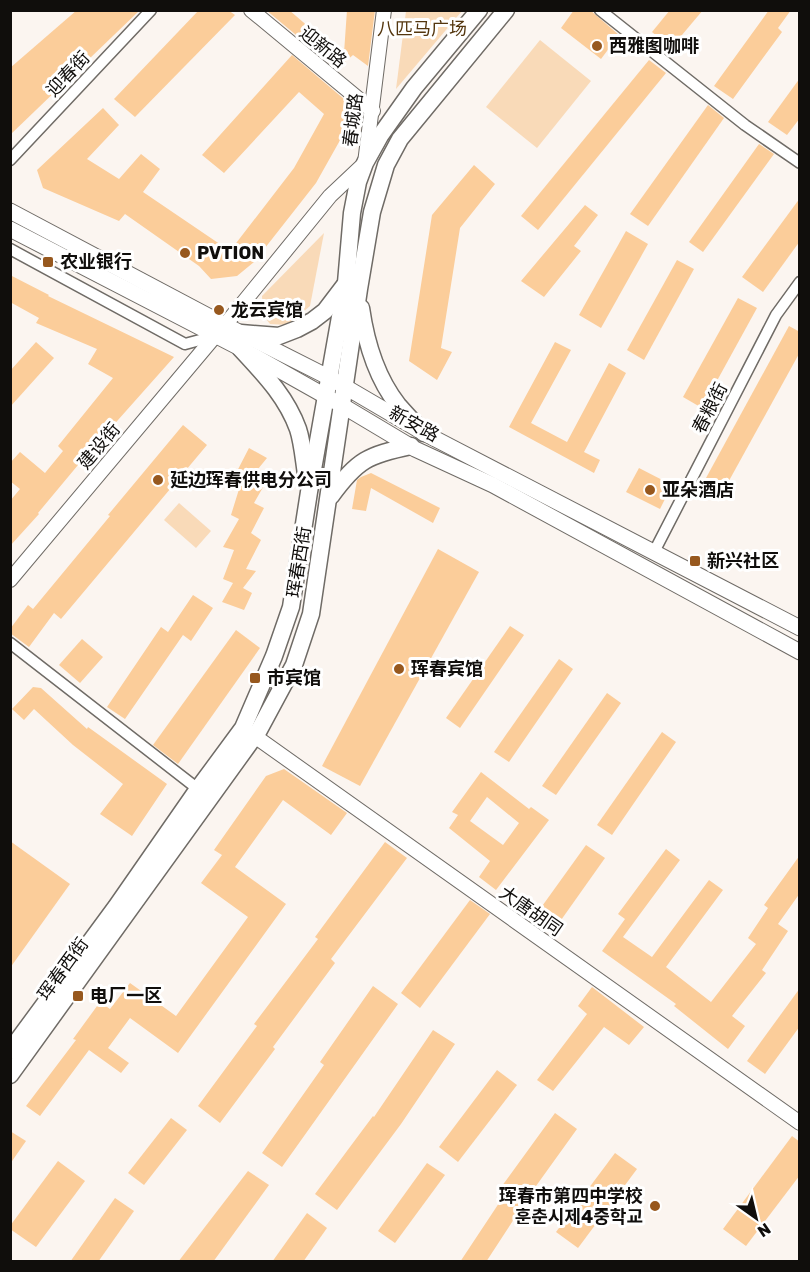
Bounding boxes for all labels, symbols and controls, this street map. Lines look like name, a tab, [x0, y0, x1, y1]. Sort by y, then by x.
park label: 八匹马广场	[377, 18, 467, 40]
street label: 迎新路	[295, 21, 351, 73]
place label: 西雅图咖啡	[609, 35, 699, 57]
marker: 西雅图咖啡	[590, 39, 604, 53]
street label: 迎春街	[42, 47, 94, 101]
street label: 春城路	[339, 92, 367, 148]
place label: PVTION	[197, 242, 264, 264]
marker: PVTION	[178, 246, 192, 260]
place label: 农业银行	[60, 251, 132, 273]
marker: 农业银行	[41, 255, 55, 269]
place label: 龙云宾馆	[231, 299, 303, 321]
marker: 龙云宾馆	[212, 303, 226, 317]
street label: 春粮街	[688, 379, 732, 437]
street label: 新安路	[385, 401, 443, 447]
street label: 建设街	[73, 418, 125, 474]
place label: 延边珲春供电分公司	[170, 469, 332, 491]
marker: 延边珲春供电分公司	[151, 473, 165, 487]
place label: 亚朵酒店	[662, 479, 734, 501]
marker: 亚朵酒店	[643, 483, 657, 497]
street label: 珲春西街	[283, 525, 315, 599]
place label: 新兴社区	[707, 550, 779, 572]
marker: 新兴社区	[688, 554, 702, 568]
place label: 珲春宾馆	[411, 658, 483, 680]
marker: 珲春宾馆	[392, 662, 406, 676]
place label: 市宾馆	[267, 667, 321, 689]
marker: 市宾馆	[248, 671, 262, 685]
street label: 大唐胡同	[495, 881, 567, 941]
street label: 珲春西街	[33, 933, 93, 1005]
place label: 电厂一区	[90, 985, 162, 1007]
marker: 电厂一区	[71, 989, 85, 1003]
place label: 珲春市第四中学校 훈춘시제4중학교	[499, 1185, 643, 1228]
north arrow	[726, 1188, 786, 1248]
marker: 珲春市第四中学校 훈춘시제4중학교	[648, 1199, 662, 1213]
text: N	[754, 1219, 774, 1241]

